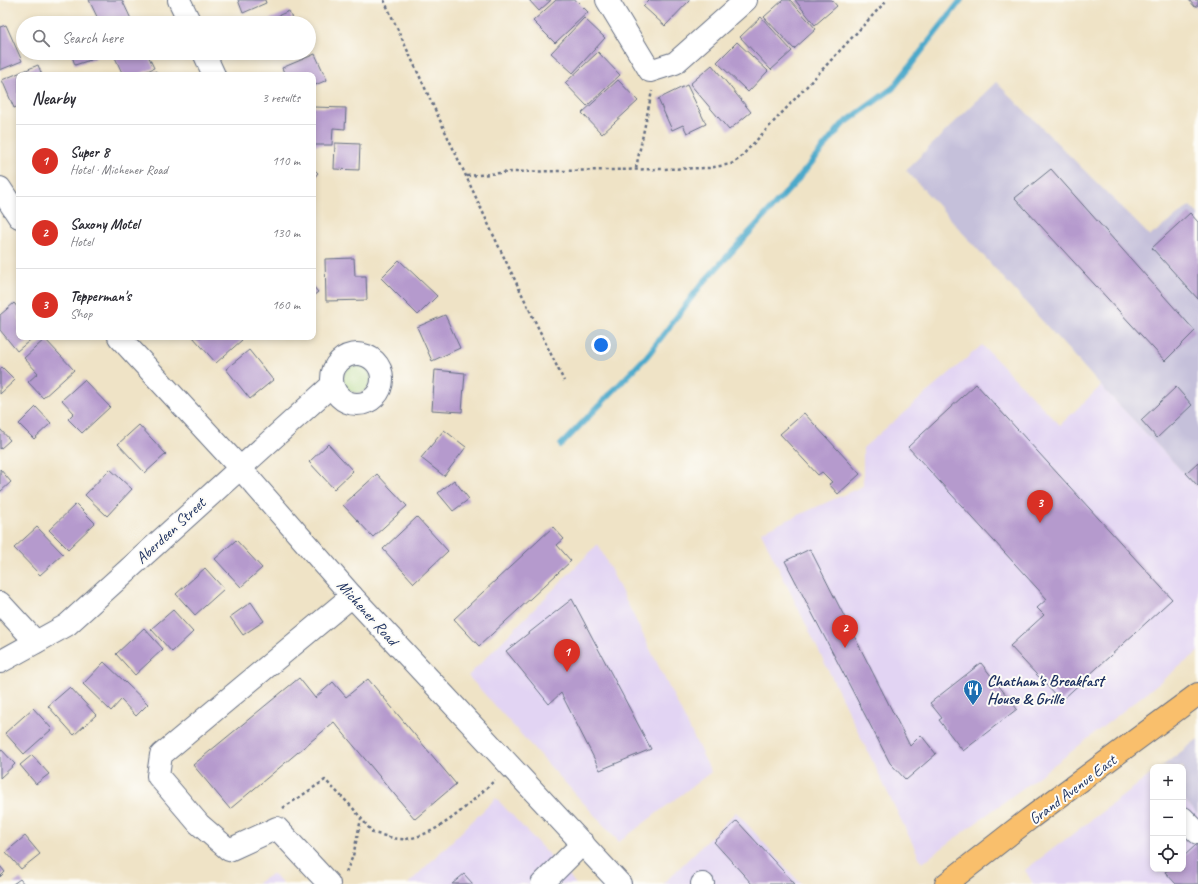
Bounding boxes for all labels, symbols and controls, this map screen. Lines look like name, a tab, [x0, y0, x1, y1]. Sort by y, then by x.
search box	[16, 16, 316, 60]
icon: search	[30, 27, 52, 49]
text: Search here	[62, 29, 123, 48]
text: Nearby	[32, 88, 75, 109]
text: 3 results	[262, 90, 300, 106]
text: Super 8	[70, 143, 109, 162]
text: 1	[42, 153, 48, 169]
text: 110 m	[272, 153, 300, 169]
text: Hotel · Michener Road	[70, 162, 168, 178]
text: Saxony Motel	[70, 215, 139, 234]
text: 2	[42, 225, 48, 241]
text: 130 m	[272, 225, 300, 241]
text: Hotel	[70, 234, 93, 250]
text: Tepperman's	[70, 287, 131, 306]
text: 3	[42, 297, 48, 313]
text: 160 m	[272, 297, 300, 313]
text: Shop	[70, 306, 92, 322]
your location	[591, 335, 611, 355]
pin: 3	[1027, 490, 1053, 523]
street label: Aberdeen Street	[132, 492, 211, 568]
street label: Michener Road	[333, 576, 404, 652]
pin: 2	[832, 615, 858, 648]
pin: 1	[554, 639, 580, 672]
place label: Chatham's Breakfast House & Grille	[987, 671, 1106, 709]
restaurant icon: Chatham's Breakfast House & Grille	[962, 678, 984, 706]
street label: Grand Avenue East	[1025, 749, 1122, 829]
map controls	[1150, 764, 1186, 872]
button: +	[1150, 764, 1186, 800]
button: −	[1150, 800, 1186, 836]
button: locate	[1150, 836, 1186, 872]

